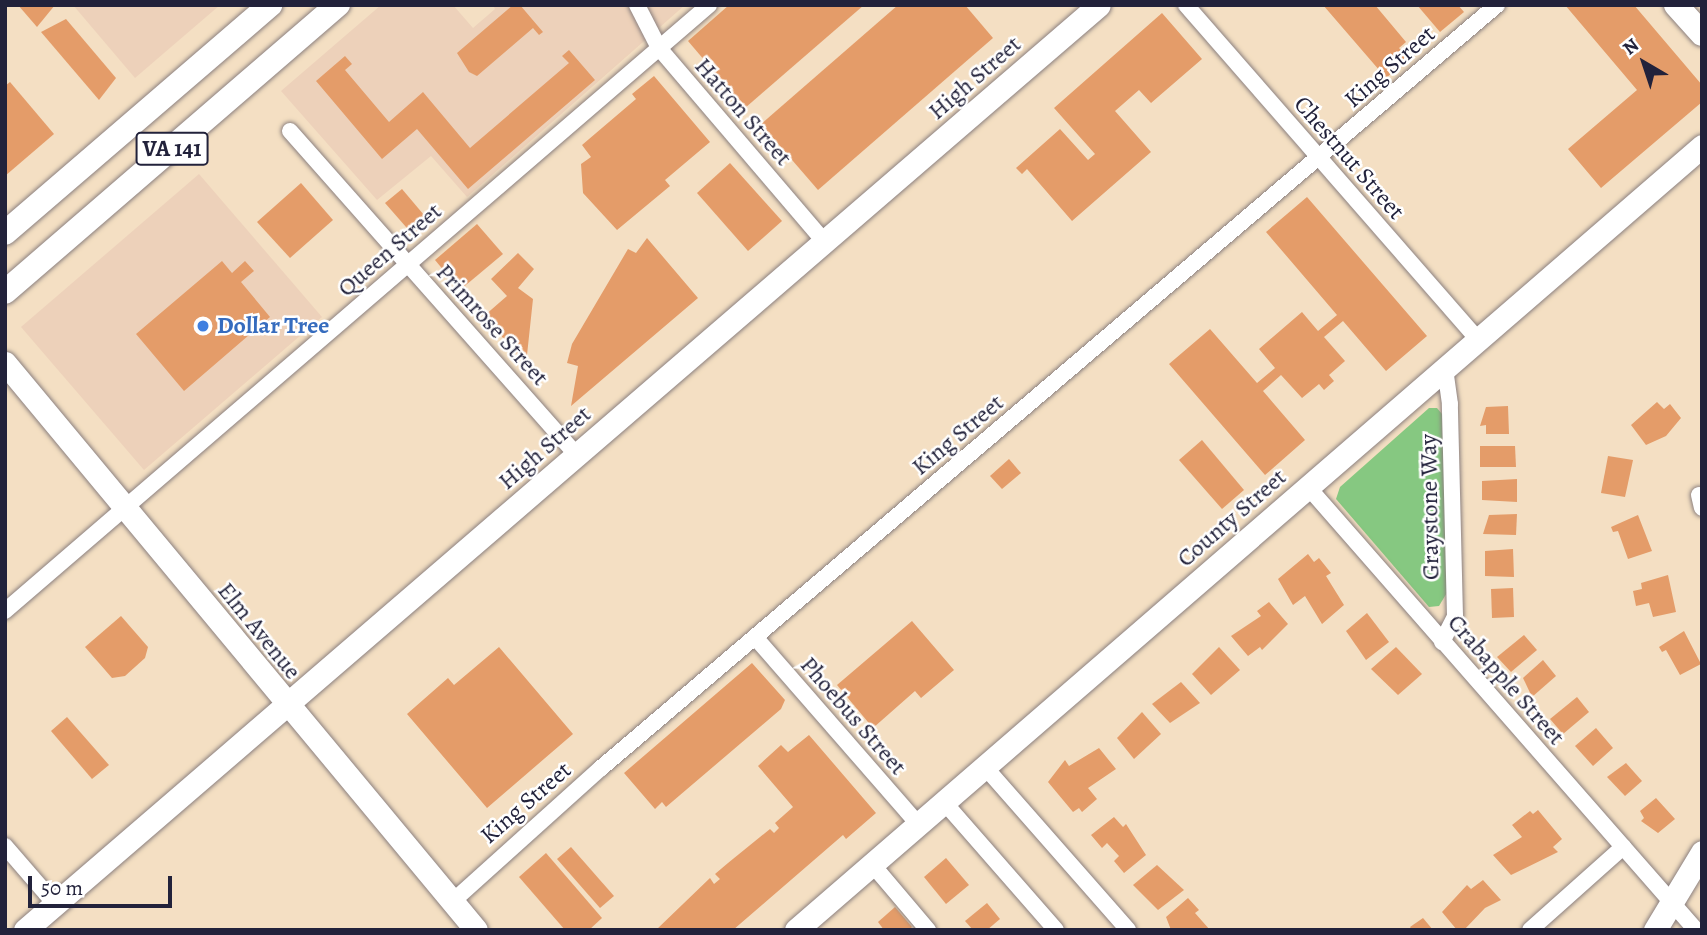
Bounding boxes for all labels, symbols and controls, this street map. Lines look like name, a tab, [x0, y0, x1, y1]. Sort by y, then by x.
street label: King Street	[1339, 20, 1441, 114]
north arrow	[1609, 28, 1679, 98]
street label: High Street	[923, 30, 1027, 126]
text: N	[1617, 32, 1644, 61]
street label: Hatton Street	[688, 52, 798, 172]
street label: Chestnut Street	[1288, 90, 1410, 226]
road number: VA 141	[135, 130, 209, 168]
street label: Queen Street	[332, 197, 448, 303]
street label: Primrose Street	[430, 258, 554, 392]
place label: Dollar Tree	[217, 312, 329, 340]
marker: Dollar Tree	[195, 318, 211, 334]
street label: King Street	[906, 388, 1010, 482]
street label: High Street	[493, 400, 597, 496]
street label: Graystone Way	[1414, 434, 1446, 580]
street label: County Street	[1172, 463, 1292, 573]
street label: Elm Avenue	[211, 577, 307, 685]
street label: Crabapple Street	[1441, 609, 1571, 751]
street label: Phoebus Street	[794, 651, 912, 781]
street label: King Street	[475, 756, 577, 850]
scale bar	[32, 862, 175, 906]
text: 50 m	[41, 874, 83, 902]

